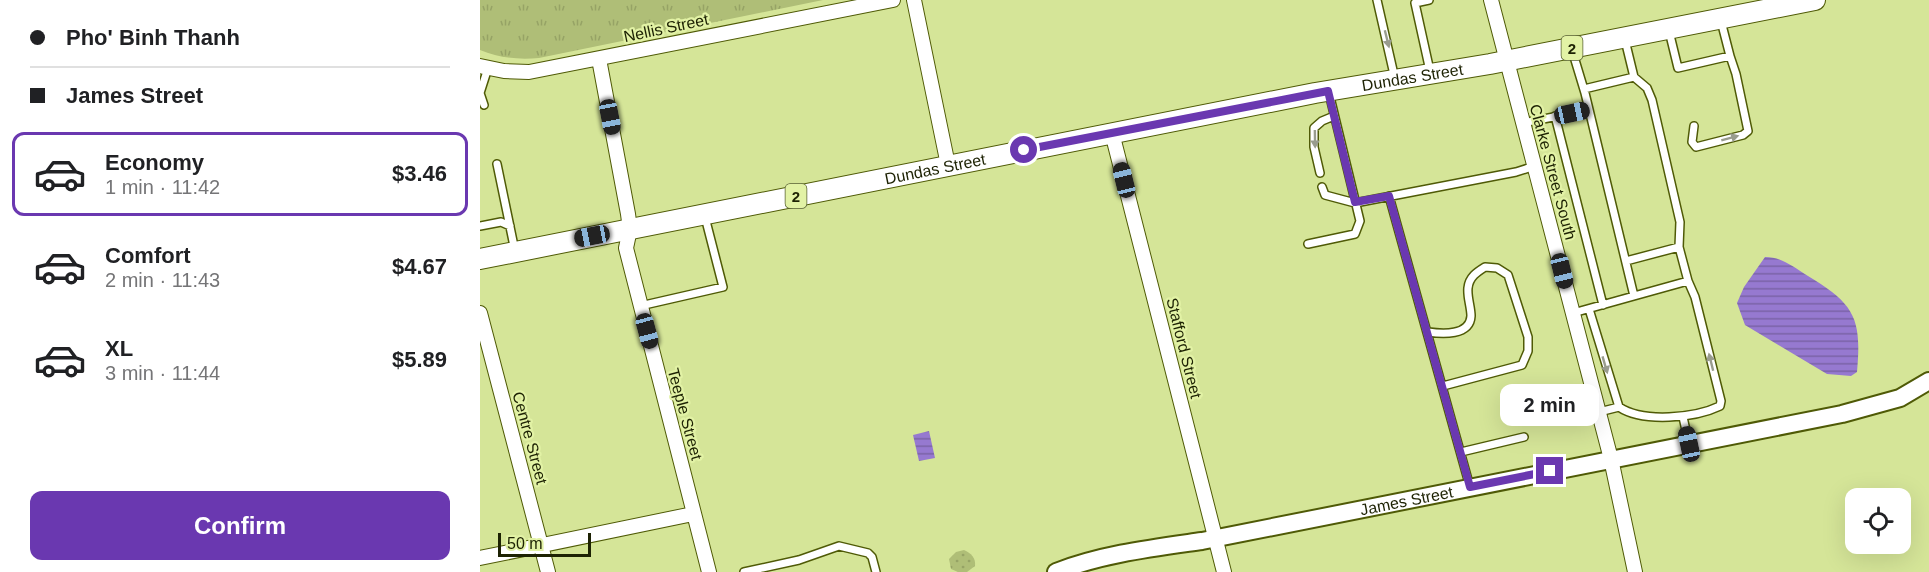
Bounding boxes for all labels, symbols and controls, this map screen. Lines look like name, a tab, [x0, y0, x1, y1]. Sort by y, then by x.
street label: Nellis Street	[622, 11, 710, 45]
text: Pho' Binh Thanh	[66, 25, 240, 50]
one-way arrow	[1382, 30, 1392, 48]
road number: 2	[1562, 36, 1582, 60]
street label: Dundas Street	[1360, 60, 1465, 94]
text: James Street	[66, 83, 203, 108]
car	[598, 98, 622, 136]
car	[1553, 100, 1591, 126]
street label: Clarke Street South	[1527, 102, 1579, 242]
one-way arrow	[1310, 129, 1319, 148]
one-way arrow	[1721, 133, 1739, 142]
route start	[1010, 136, 1037, 163]
icon: car	[33, 147, 87, 201]
text: Economy	[105, 150, 204, 175]
street label: Dundas Street	[883, 150, 987, 187]
car	[1111, 160, 1137, 200]
text: $3.46	[392, 161, 447, 186]
text: 1 min · 11:42	[105, 176, 220, 198]
road number: 2	[786, 184, 806, 208]
car	[573, 224, 611, 248]
icon: car	[33, 240, 87, 294]
text: Comfort	[105, 243, 191, 268]
car	[1549, 251, 1575, 291]
text: $4.67	[392, 254, 447, 279]
text: 2 min · 11:43	[105, 269, 220, 291]
street label: Stafford Street	[1163, 296, 1205, 401]
car	[634, 311, 660, 351]
icon: car	[33, 333, 87, 387]
text: XL	[105, 336, 133, 361]
text: $5.89	[392, 347, 447, 372]
one-way arrow	[1706, 353, 1716, 371]
one-way arrow	[1601, 356, 1610, 374]
text: 3 min · 11:44	[105, 362, 220, 384]
street label: Teeple Street	[665, 366, 706, 462]
callout: 2 min	[1500, 384, 1600, 426]
street label: Centre Street	[509, 390, 551, 487]
text: 2 min	[1523, 394, 1576, 416]
car	[1676, 425, 1702, 463]
route end	[1536, 457, 1563, 484]
street label: James Street	[1359, 483, 1455, 518]
map controls	[1845, 488, 1911, 554]
button: locate	[1845, 488, 1911, 554]
button: Confirm	[30, 491, 450, 560]
scale bar	[498, 530, 591, 558]
text: 50 m	[507, 535, 543, 552]

